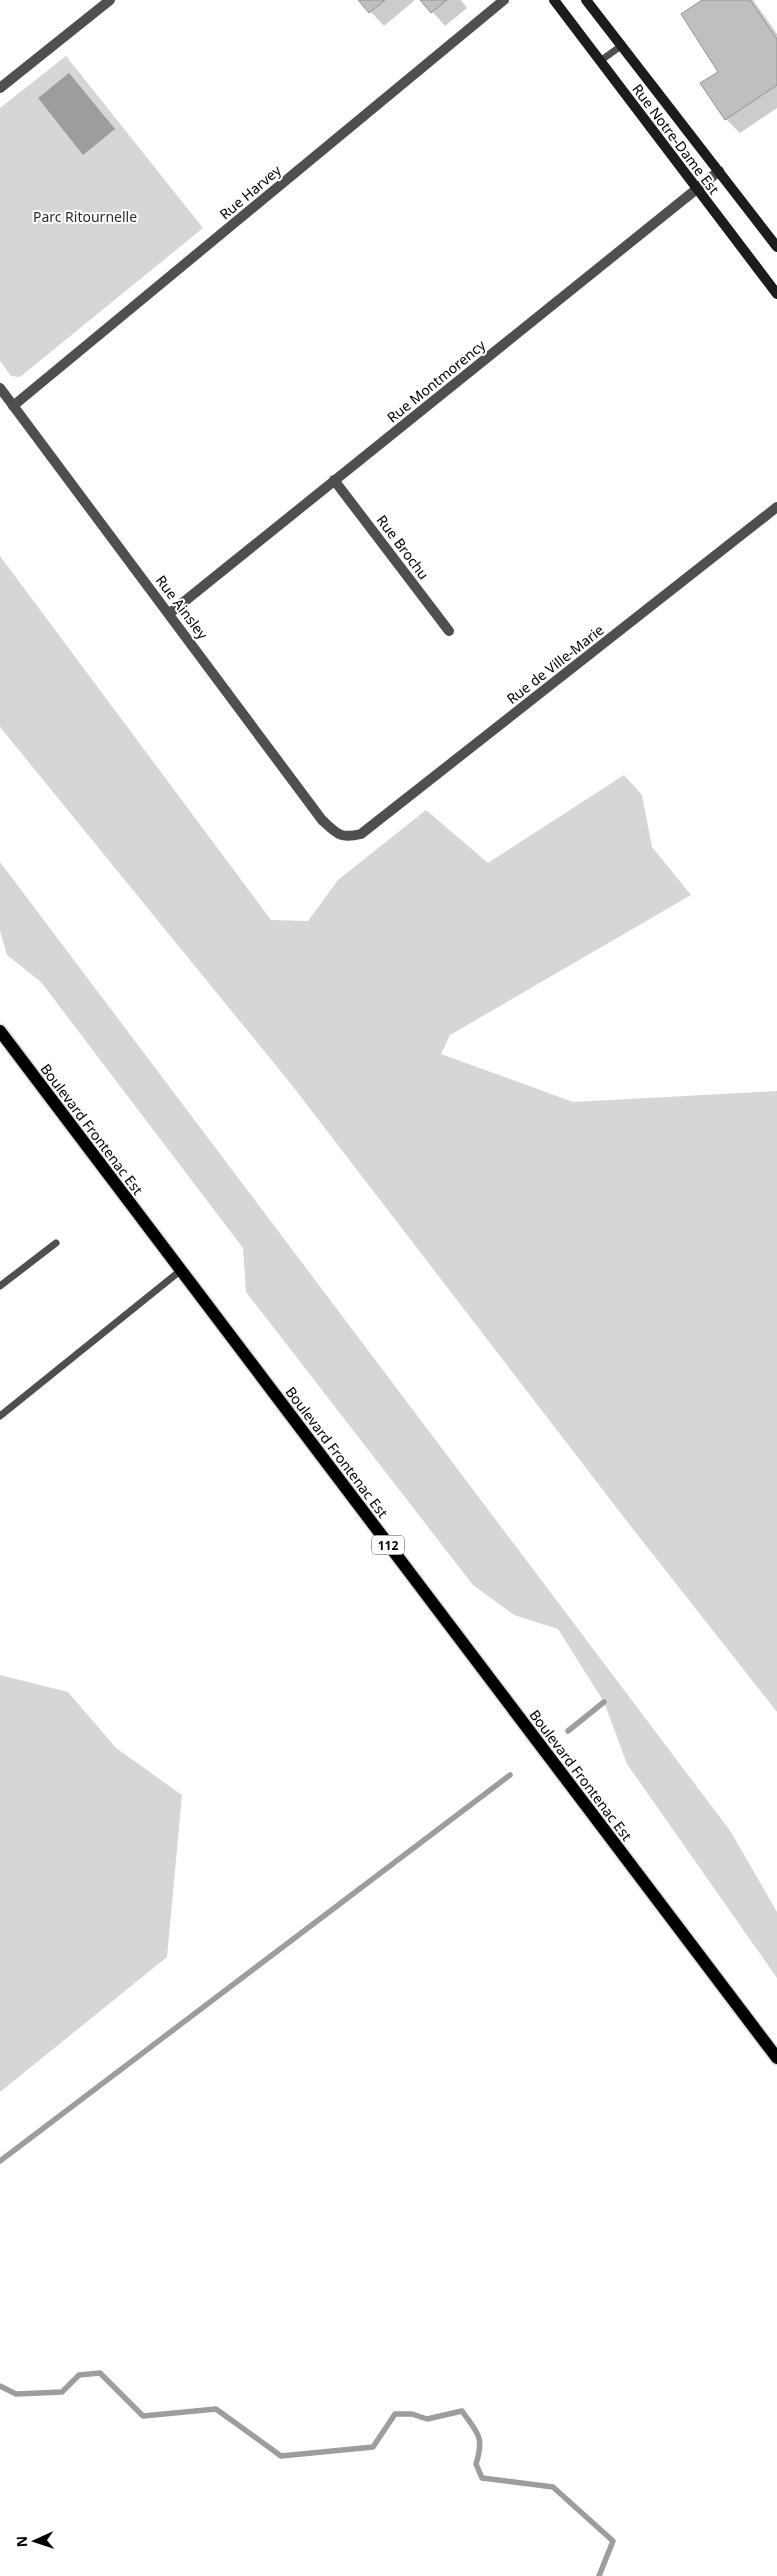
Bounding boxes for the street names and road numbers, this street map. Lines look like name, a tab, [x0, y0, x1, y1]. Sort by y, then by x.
street label: Rue Notre-Dame Est	[628, 80, 724, 198]
street label: Rue Harvey	[215, 160, 285, 223]
street label: Rue Montmorency	[383, 335, 490, 427]
street label: Rue Brochu	[373, 511, 433, 583]
street label: Rue Ainsley	[152, 571, 213, 643]
street label: Rue de Ville-Marie	[502, 620, 608, 708]
street label: Boulevard Frontenac Est	[36, 1060, 148, 1198]
street label: Boulevard Frontenac Est	[281, 1383, 393, 1521]
road number: 112	[372, 1536, 404, 1554]
street label: Boulevard Frontenac Est	[525, 1706, 637, 1844]

